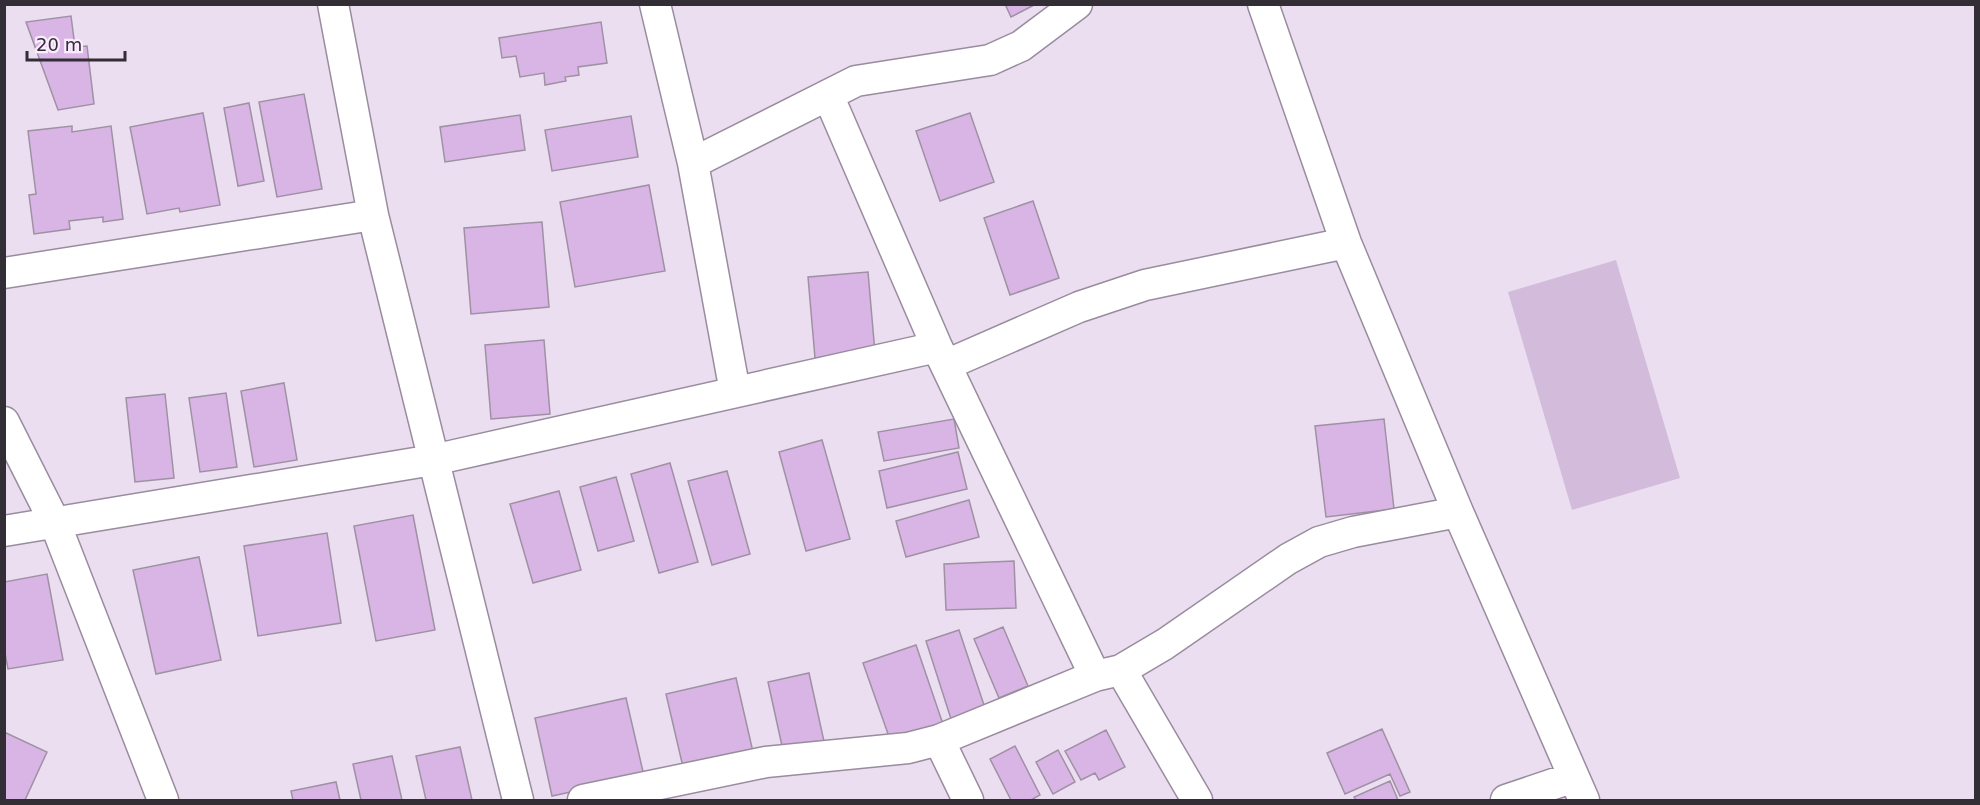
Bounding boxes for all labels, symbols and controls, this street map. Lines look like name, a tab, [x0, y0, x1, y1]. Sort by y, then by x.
scale bar	[27, 24, 124, 62]
text: 20 m	[36, 34, 82, 55]

